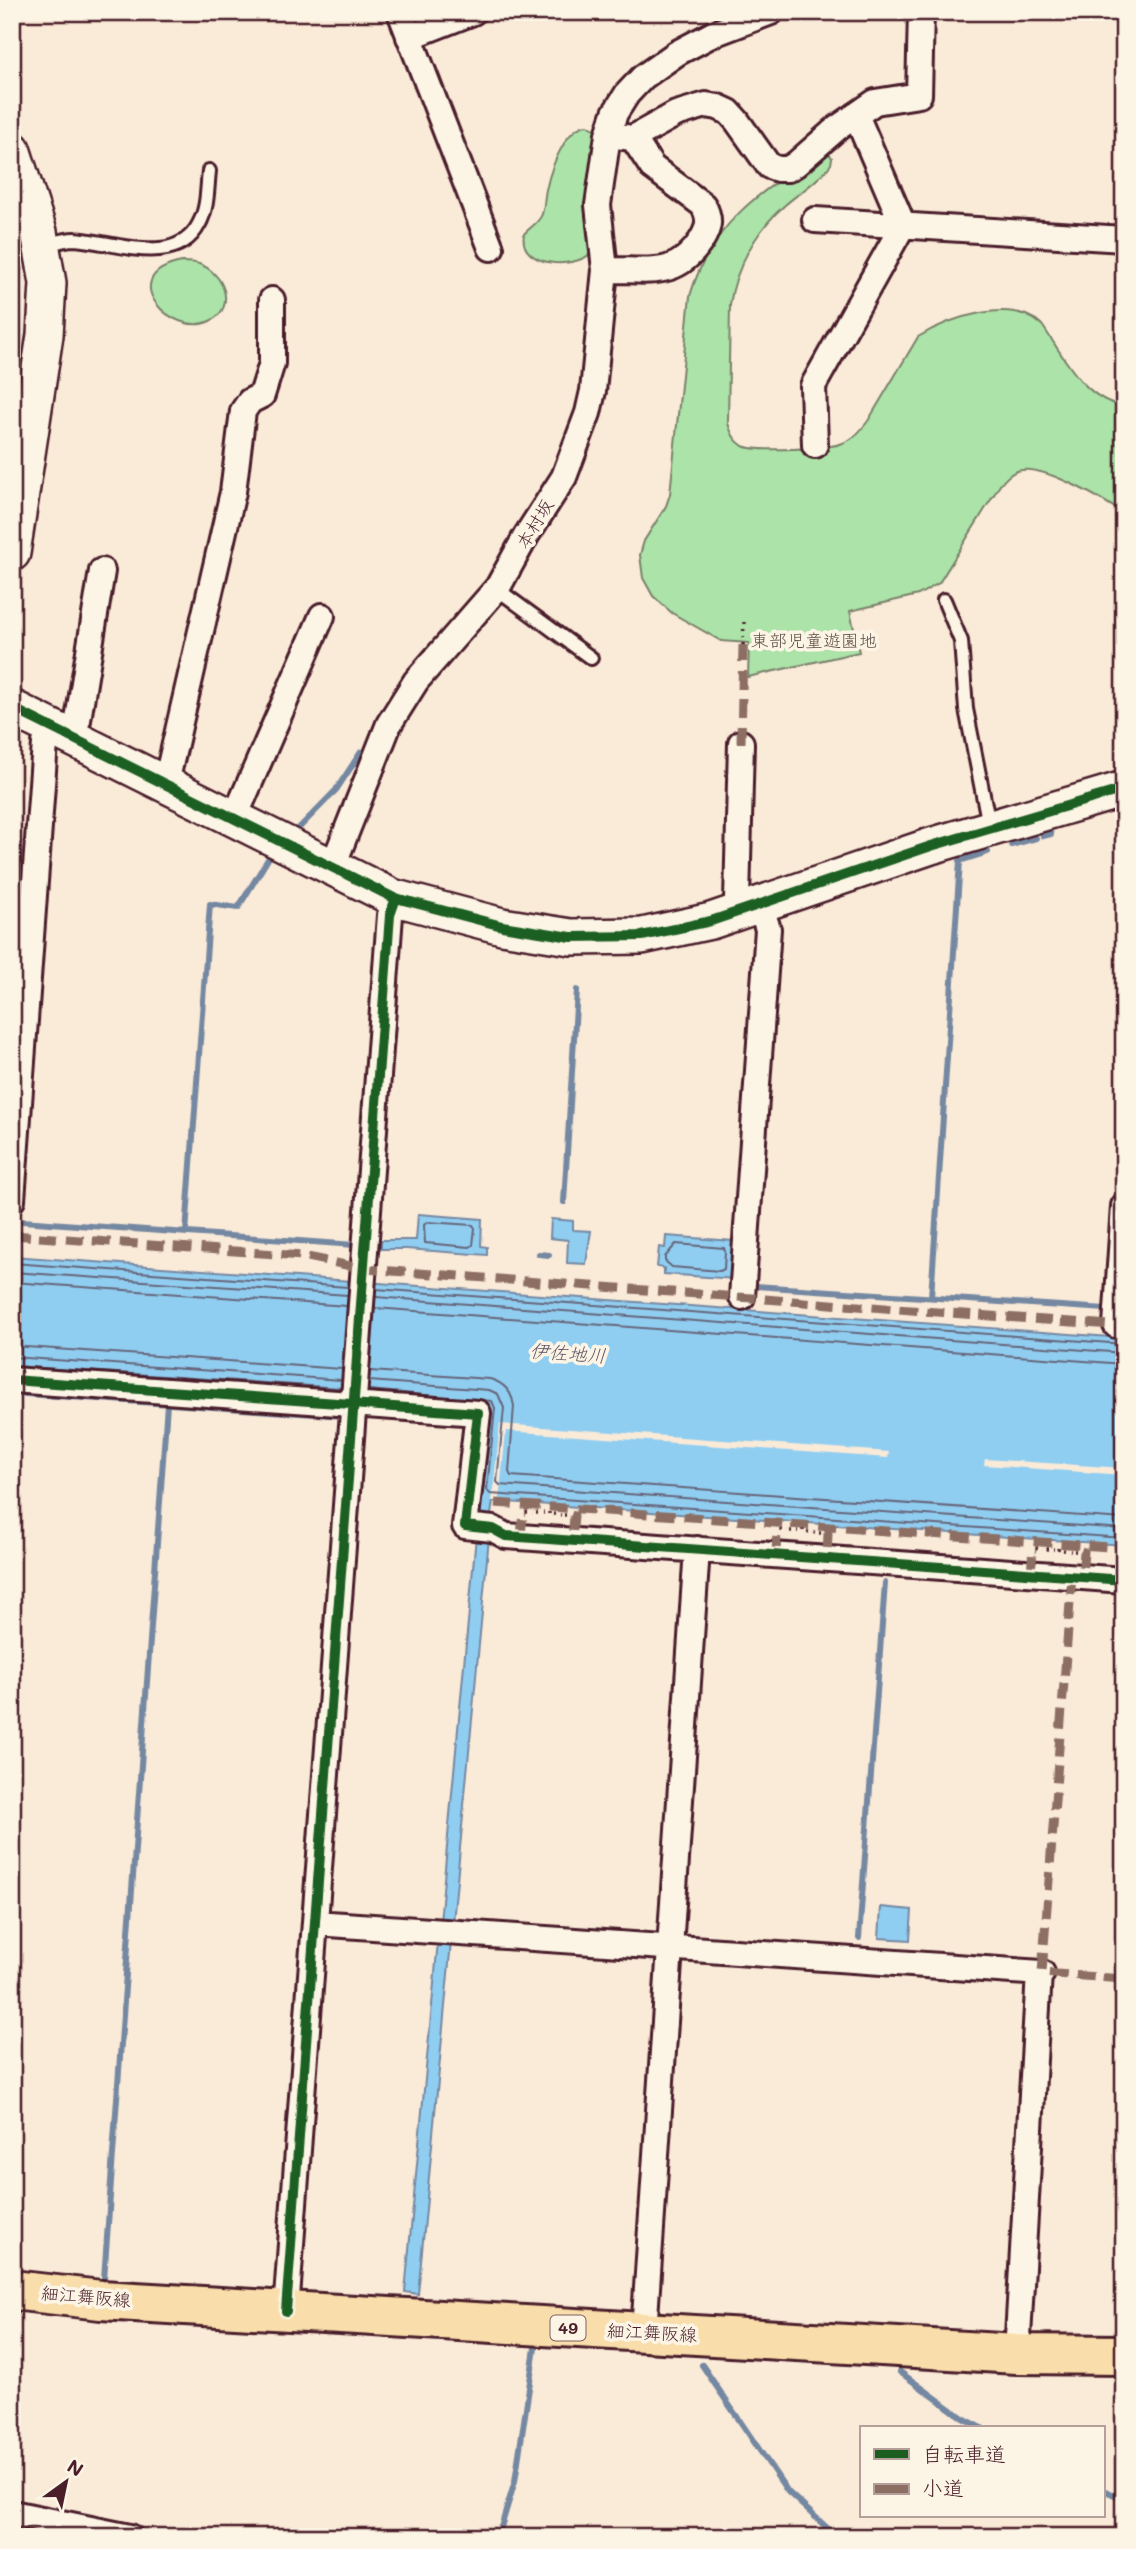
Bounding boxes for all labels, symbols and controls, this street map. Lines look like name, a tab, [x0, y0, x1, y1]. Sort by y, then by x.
street label: 本村坂	[510, 494, 558, 553]
park label: 東部児童遊園地	[751, 628, 877, 652]
water label: 伊佐地川	[529, 1337, 607, 1368]
street label: 細江舞阪線	[40, 2280, 132, 2312]
road number: 49	[550, 2316, 586, 2340]
street label: 細江舞阪線	[606, 2318, 698, 2346]
legend	[860, 2426, 1104, 2518]
text: 自転車道	[922, 2440, 1006, 2467]
north arrow	[32, 2448, 102, 2518]
text: N	[63, 2453, 88, 2482]
text: 小道	[922, 2474, 964, 2501]

